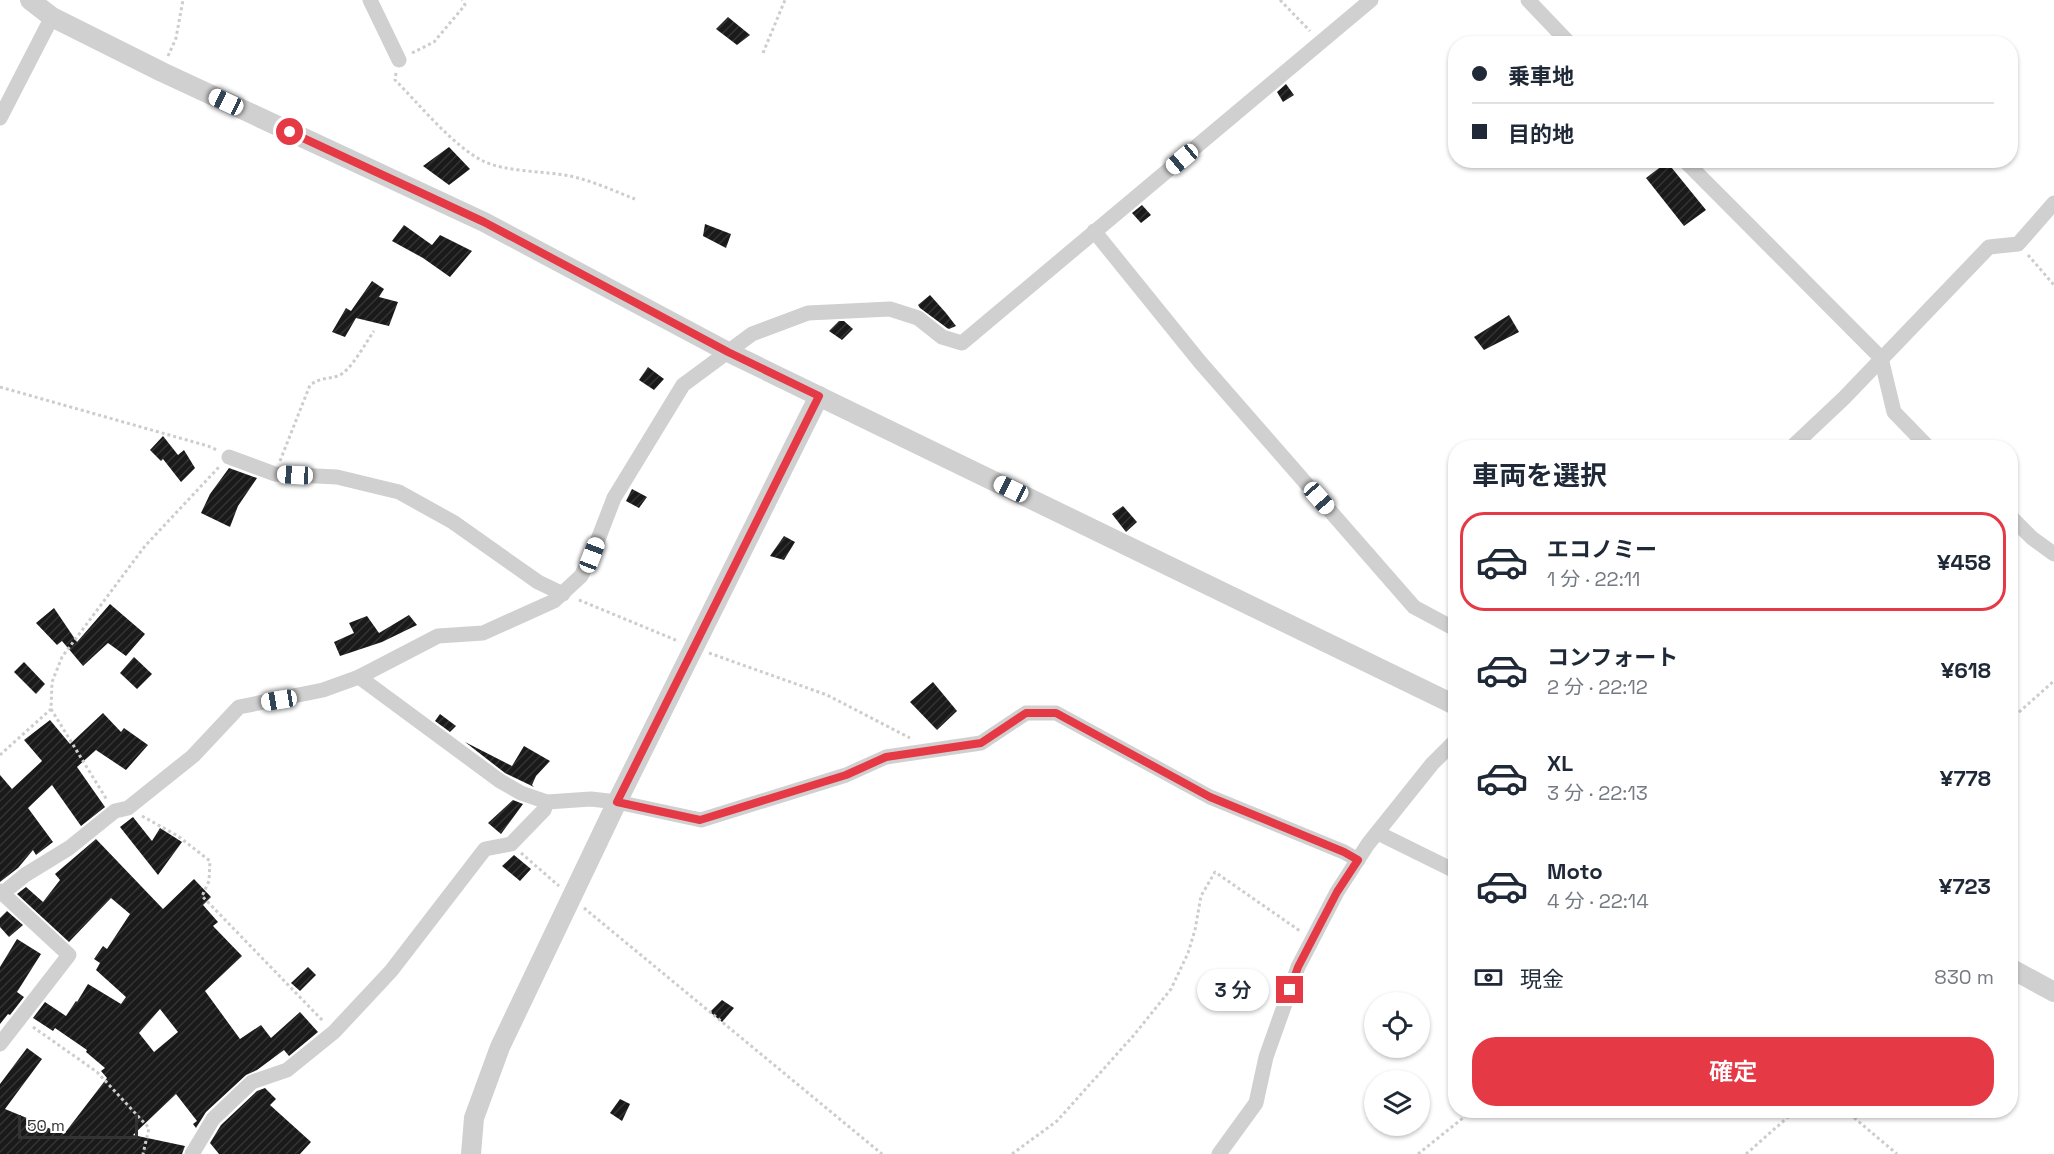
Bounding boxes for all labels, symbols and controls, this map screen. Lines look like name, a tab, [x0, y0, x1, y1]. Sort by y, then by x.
text: 乗車地	[1508, 62, 1574, 90]
car	[206, 86, 246, 118]
route start	[276, 118, 303, 145]
text: 目的地	[1508, 120, 1574, 148]
car	[1162, 141, 1202, 177]
text: 車両を選択	[1472, 458, 1607, 493]
car	[277, 465, 313, 485]
car	[991, 473, 1031, 505]
car	[1300, 479, 1338, 517]
car	[577, 535, 607, 575]
icon: car	[1475, 535, 1529, 589]
text: エコノミー	[1547, 535, 1657, 563]
text: ¥458	[1937, 548, 1991, 576]
text: 1 分 · 22:11	[1547, 566, 1640, 592]
icon: car	[1475, 643, 1529, 697]
text: コンフォート	[1547, 643, 1678, 671]
text: ¥618	[1941, 656, 1991, 684]
text: 2 分 · 22:12	[1547, 674, 1648, 700]
car	[260, 688, 298, 712]
text: XL	[1547, 749, 1573, 777]
icon: car	[1475, 751, 1529, 805]
text: ¥778	[1940, 764, 1991, 792]
text: 3 分 · 22:13	[1547, 780, 1648, 806]
text: Moto	[1547, 857, 1603, 885]
icon: car	[1475, 859, 1529, 913]
text: ¥723	[1939, 872, 1991, 900]
text: 4 分 · 22:14	[1547, 888, 1649, 914]
icon: cash	[1472, 961, 1505, 994]
text: 830 m	[1934, 964, 1994, 990]
text: 現金	[1520, 965, 1564, 993]
callout: 3 分	[1197, 969, 1269, 1011]
route end	[1276, 976, 1303, 1003]
text: 3 分	[1214, 977, 1252, 1003]
map controls	[1364, 992, 1430, 1136]
button: locate	[1364, 992, 1430, 1058]
button: 確定	[1472, 1037, 1994, 1106]
button: layers	[1364, 1070, 1430, 1136]
scale bar	[18, 1112, 138, 1140]
text: 50 m	[27, 1115, 65, 1136]

